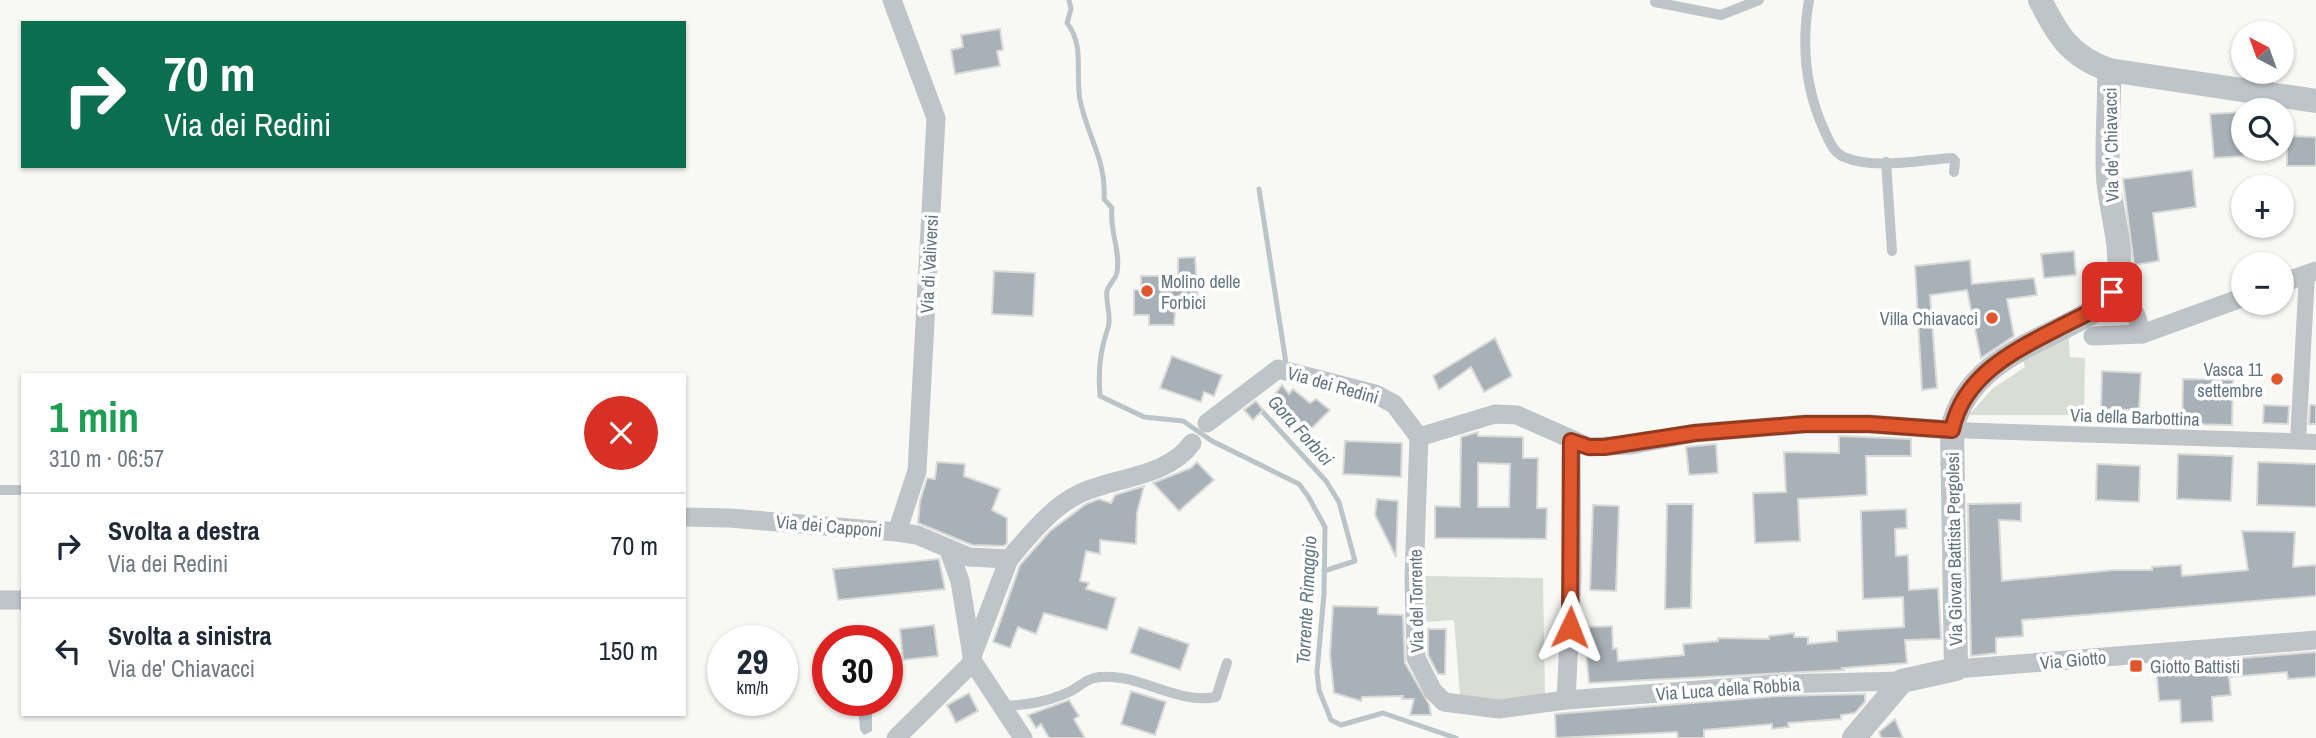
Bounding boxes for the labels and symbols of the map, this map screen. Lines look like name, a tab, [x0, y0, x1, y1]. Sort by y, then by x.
north arrow	[2231, 21, 2294, 84]
street label: Via de' Chiavacci	[2097, 87, 2125, 203]
street label: Via di Valiversi	[914, 214, 944, 314]
pin	[2082, 262, 2142, 322]
place label: Molino delle Forbici	[1161, 269, 1241, 315]
marker: Molino delle Forbici	[1139, 283, 1155, 299]
place label: Villa Chiavacci	[1880, 306, 1978, 331]
marker: Villa Chiavacci	[1984, 310, 2000, 326]
place label: Vasca 11 settembre	[2197, 357, 2264, 403]
street label: Via dei Redini	[1284, 360, 1382, 410]
marker: Vasca 11 settembre	[2269, 371, 2285, 387]
water label: Gora Forbici	[1262, 389, 1340, 471]
street label: Via della Barbottina	[2070, 402, 2200, 432]
street label: Via Giovan Battista Pergolesi	[1940, 452, 1968, 646]
street label: Via dei Capponi	[775, 509, 883, 543]
water label: Torrente Rimaggio	[1290, 535, 1322, 665]
street label: Via del Torrente	[1403, 549, 1429, 653]
position arrow	[1533, 590, 1607, 664]
speed limit sign: 30	[812, 625, 903, 716]
street label: Via Giotto	[2039, 645, 2107, 675]
place label: Giotto Battisti	[2150, 654, 2240, 679]
marker: Giotto Battisti	[2128, 658, 2144, 674]
street label: Via Luca della Robbia	[1655, 671, 1801, 707]

